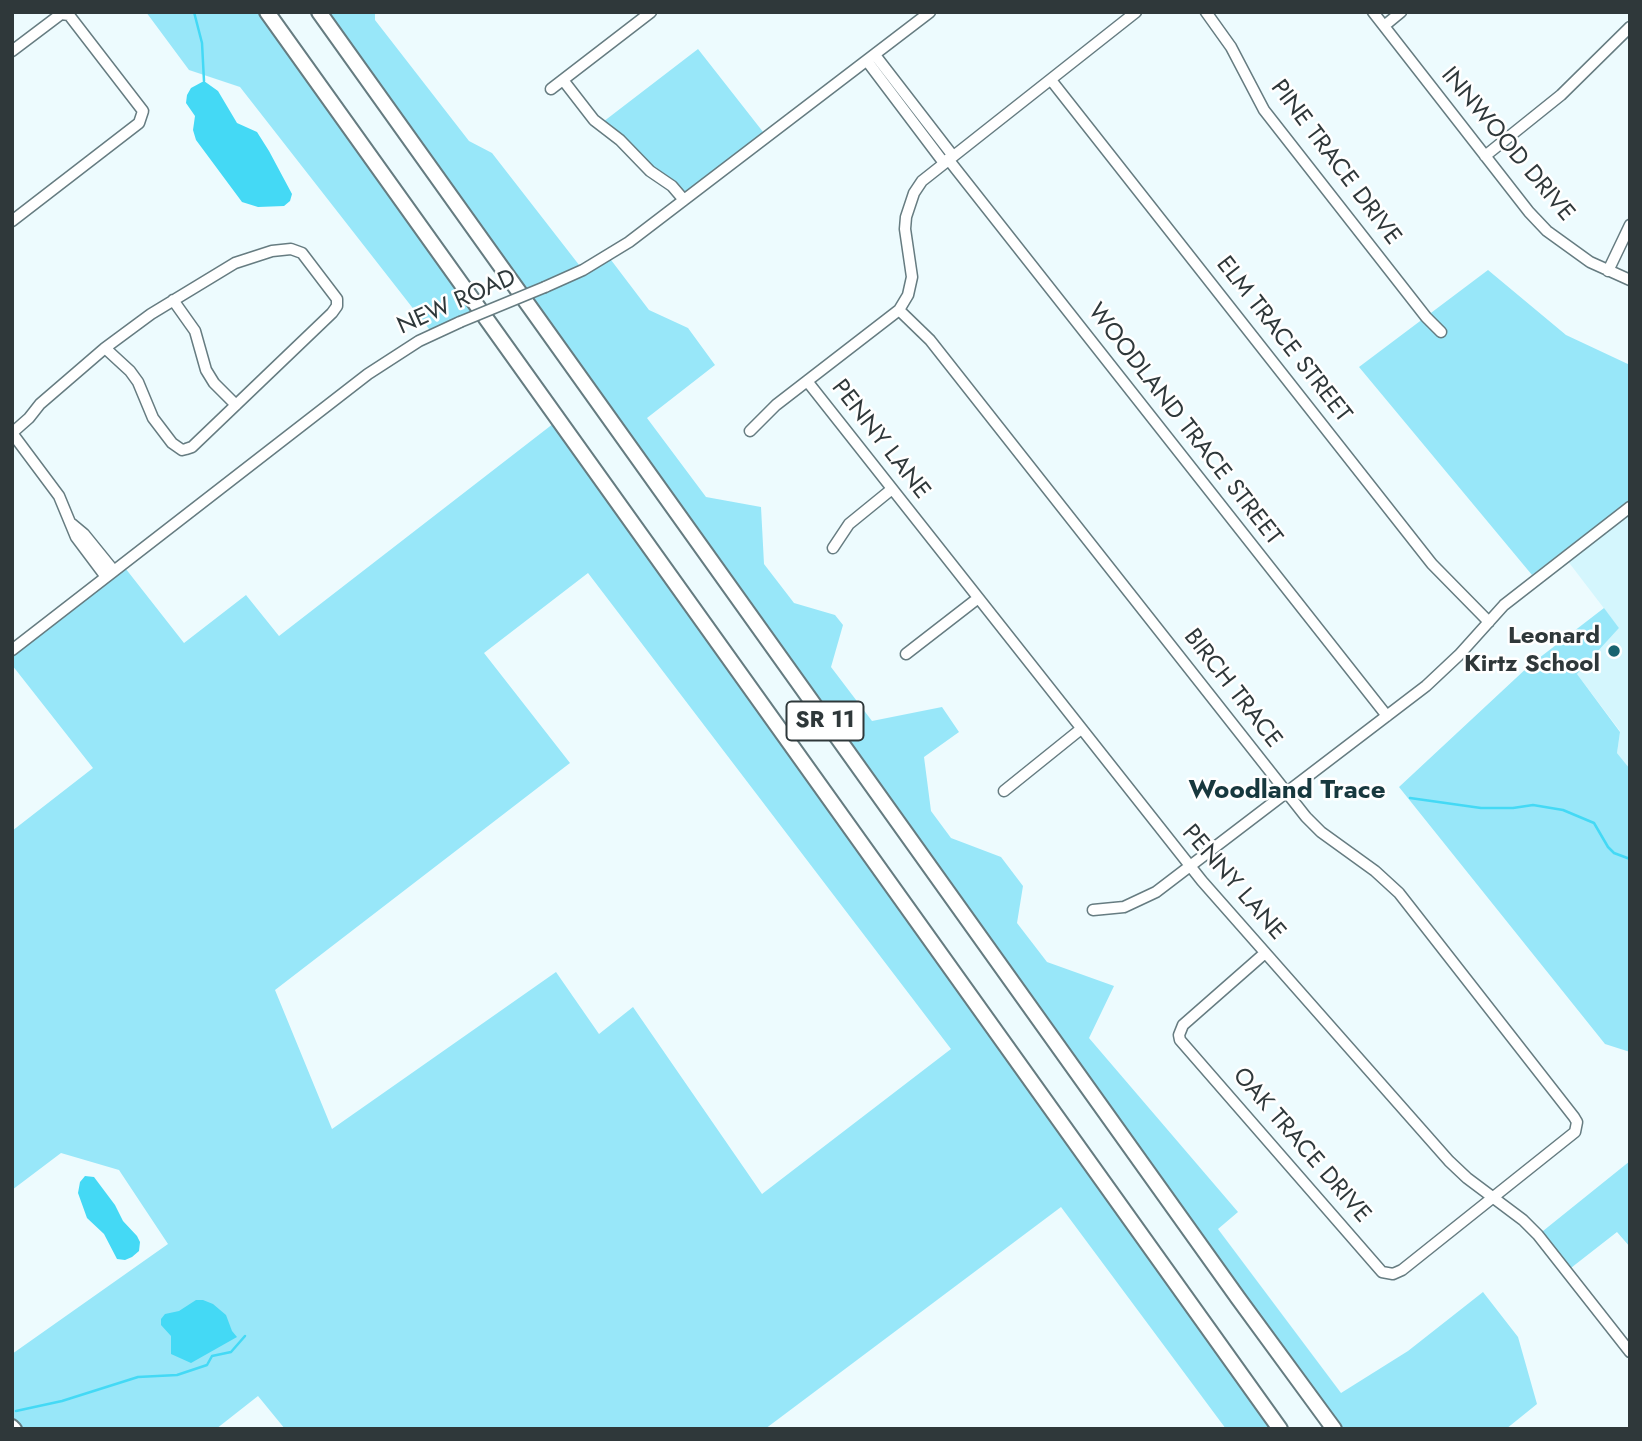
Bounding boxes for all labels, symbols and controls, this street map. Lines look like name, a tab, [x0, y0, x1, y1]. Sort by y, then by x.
street label: INNWOOD DRIVE	[1434, 62, 1580, 228]
street label: PINE TRACE DRIVE	[1264, 75, 1406, 251]
street label: ELM TRACE STREET	[1209, 251, 1357, 429]
street label: NEW ROAD	[393, 264, 521, 342]
street label: WOODLAND TRACE STREET	[1081, 298, 1287, 552]
street label: PENNY LANE	[825, 375, 935, 505]
place label: Leonard Kirtz School	[1464, 623, 1600, 679]
street label: BIRCH TRACE	[1177, 624, 1287, 754]
marker: Leonard Kirtz School	[1606, 643, 1622, 659]
road number: SR 11	[786, 702, 864, 740]
district label: Woodland Trace	[1188, 776, 1386, 808]
street label: PENNY LANE	[1175, 819, 1291, 947]
street label: OAK TRACE DRIVE	[1226, 1063, 1376, 1229]

